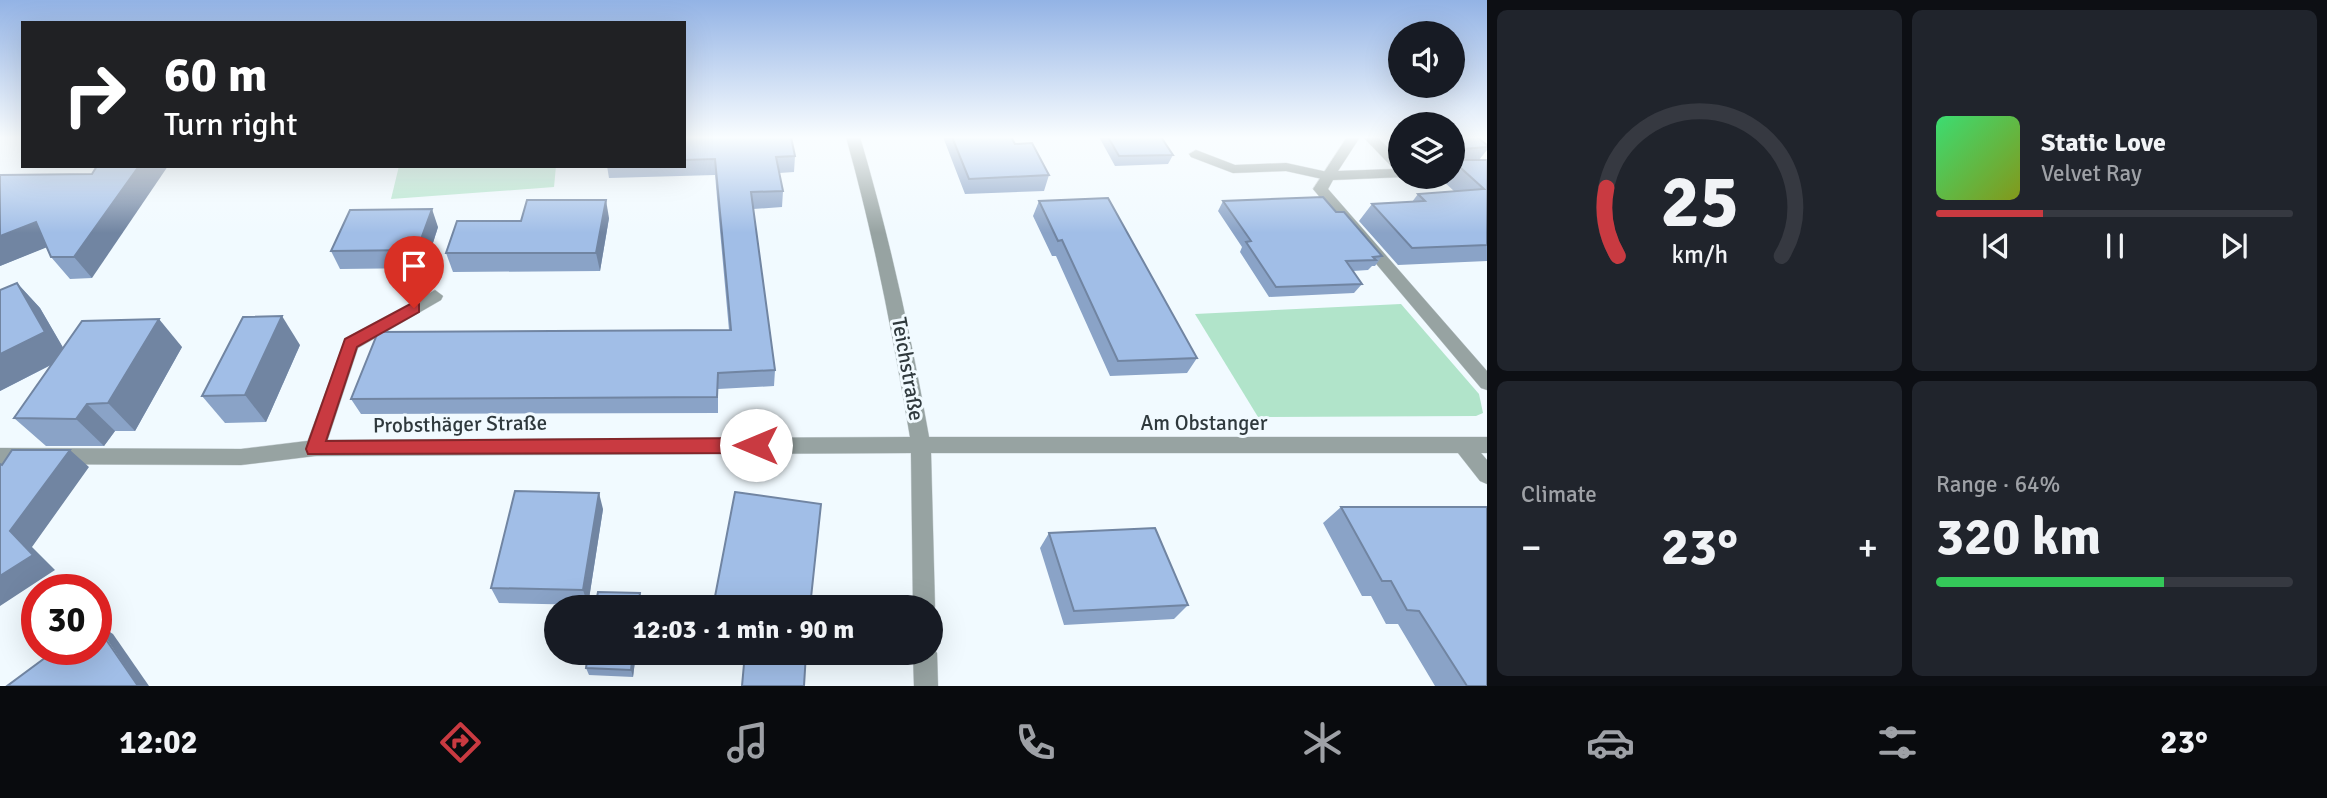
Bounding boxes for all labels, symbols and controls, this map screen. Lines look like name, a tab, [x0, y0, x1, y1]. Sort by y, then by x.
map controls	[1388, 21, 1465, 189]
button: sound	[1388, 21, 1465, 98]
text: 60 m	[164, 45, 267, 105]
icon: right	[49, 49, 140, 140]
text: Turn right	[164, 105, 297, 144]
button: layers	[1388, 112, 1465, 189]
text: Static Love	[2041, 127, 2166, 159]
text: 25	[1660, 159, 1739, 248]
text: Velvet Ray	[2041, 159, 2142, 188]
icon: previous	[1977, 227, 2015, 265]
icon: pause	[2096, 227, 2134, 265]
icon: next	[2215, 227, 2253, 265]
pin	[384, 236, 444, 308]
text: km/h	[1671, 239, 1728, 270]
icon: arrive	[395, 247, 433, 285]
street label: Teichstraße	[886, 315, 930, 423]
position arrow	[719, 408, 793, 482]
street label: Probsthäger Straße	[373, 409, 547, 439]
street label: Am Obstanger	[1140, 410, 1268, 436]
text: Range · 64%	[1936, 470, 2060, 499]
text: Climate	[1521, 480, 1597, 509]
text: 320 km	[1936, 505, 2101, 569]
text: 23°	[1661, 515, 1738, 579]
text: −	[1521, 524, 1542, 571]
text: +	[1857, 524, 1878, 571]
speed limit sign: 30	[21, 574, 112, 665]
text: 12:03 · 1 min · 90 m	[633, 614, 854, 646]
icon: directions	[436, 718, 485, 767]
icon: music	[723, 718, 772, 767]
icon: phone	[1011, 718, 1060, 767]
icon: climate	[1298, 718, 1347, 767]
icon: car	[1586, 718, 1635, 767]
icon: filters	[1873, 718, 1922, 767]
text: 12:02	[119, 723, 198, 762]
text: 23°	[2160, 723, 2208, 762]

